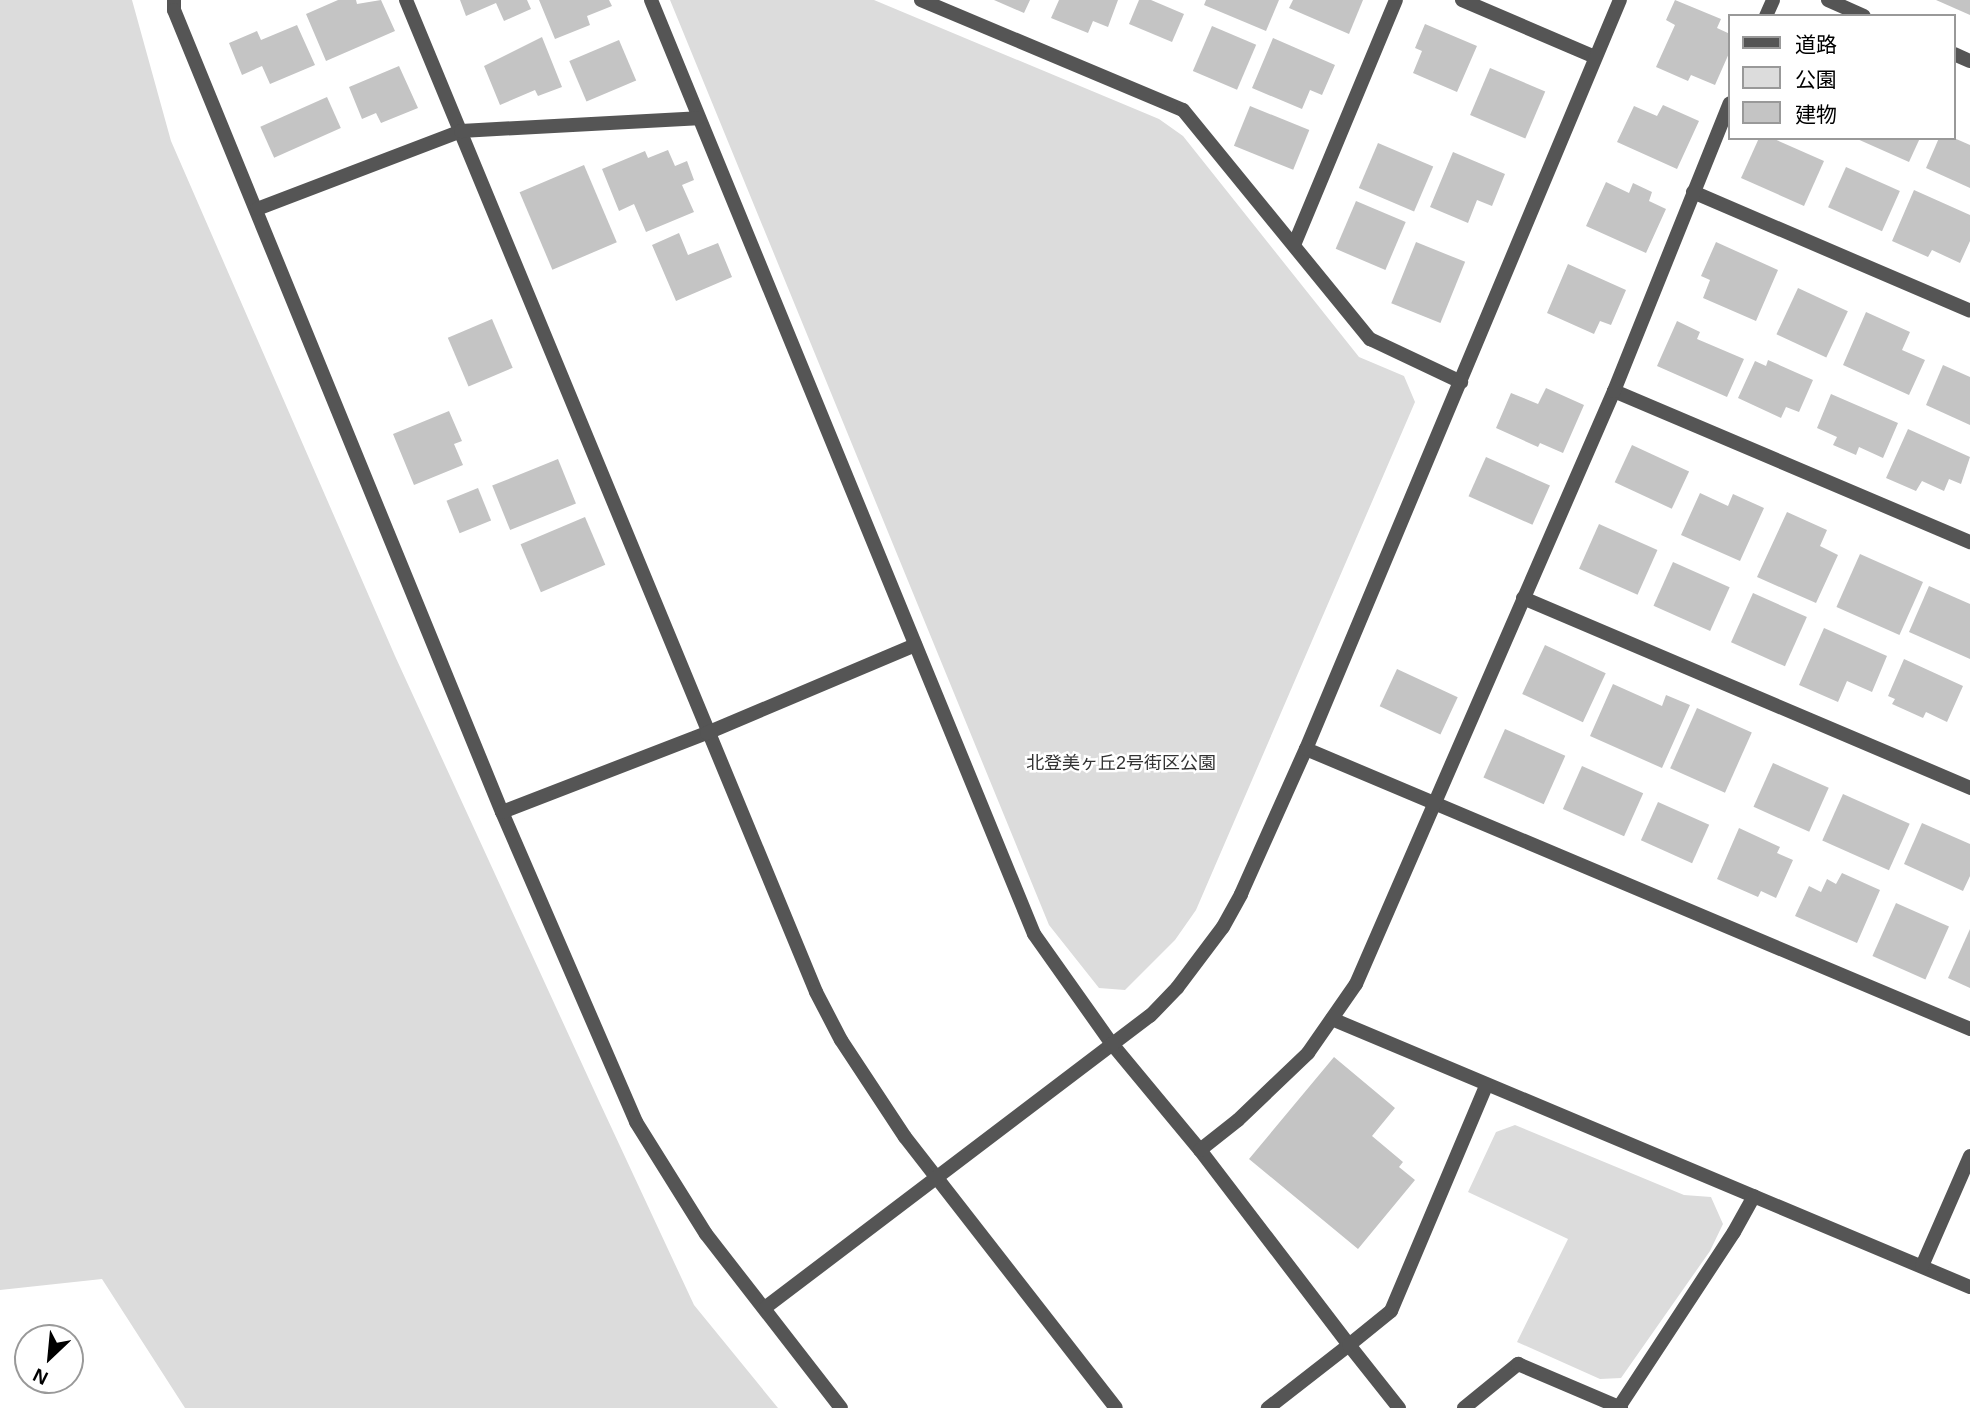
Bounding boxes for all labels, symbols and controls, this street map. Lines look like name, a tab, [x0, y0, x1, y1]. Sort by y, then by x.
legend	[1728, 14, 1956, 140]
text: 道路	[1795, 33, 1837, 56]
text: 公園	[1795, 68, 1837, 91]
text: 建物	[1795, 103, 1837, 126]
park label: 北登美ヶ丘2号街区公園	[1026, 752, 1216, 774]
north arrow	[14, 1324, 84, 1394]
text: N	[30, 1364, 51, 1389]

